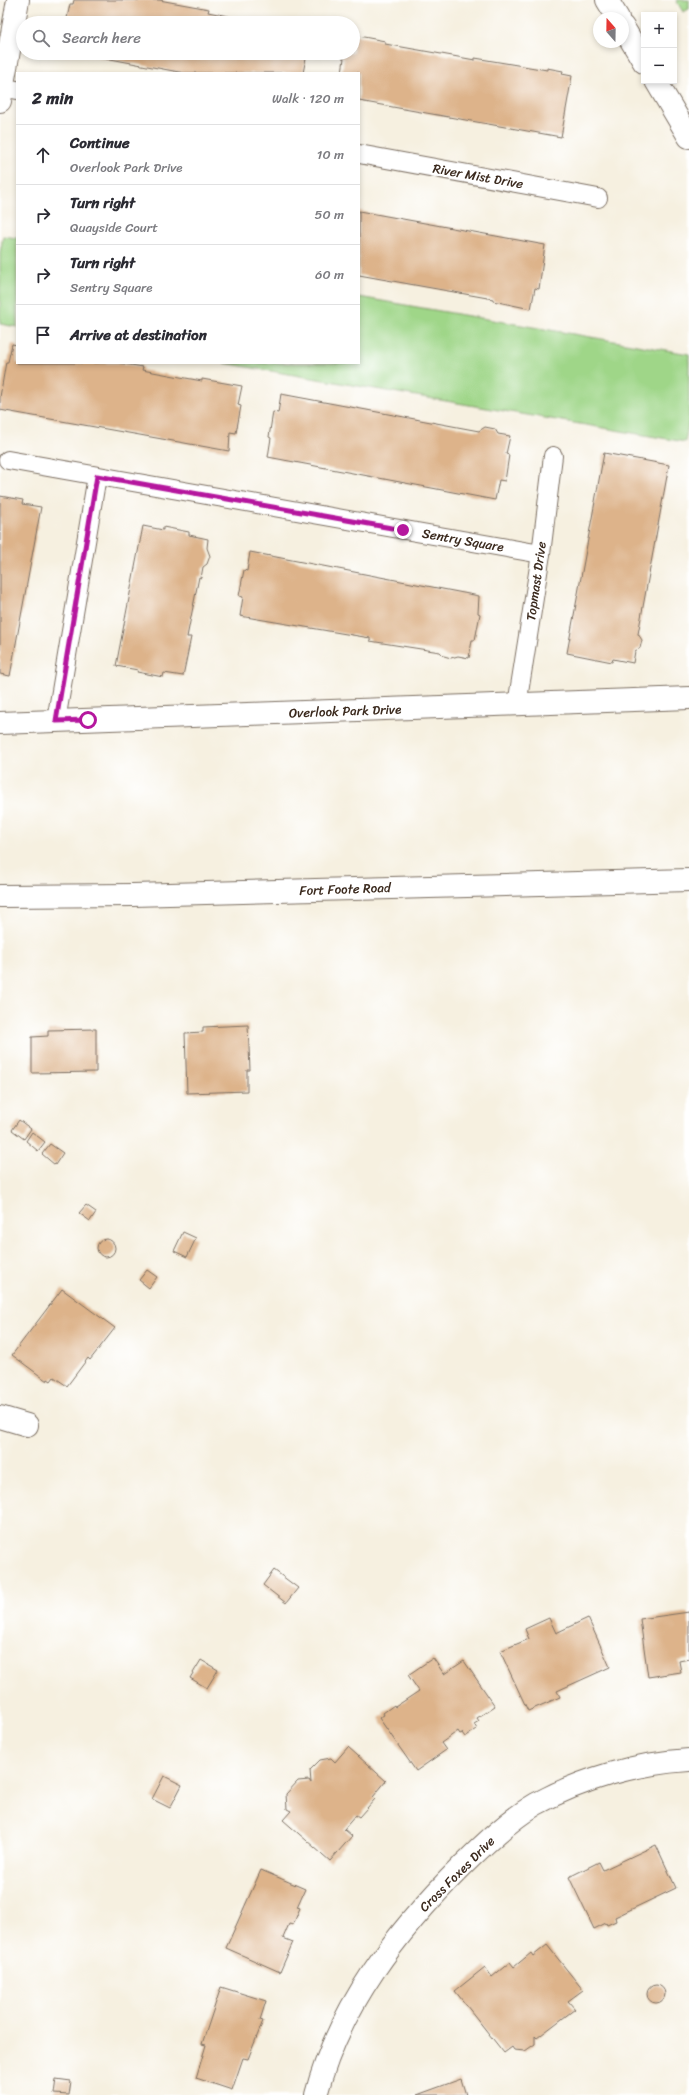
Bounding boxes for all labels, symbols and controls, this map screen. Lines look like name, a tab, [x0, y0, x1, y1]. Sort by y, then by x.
north arrow	[593, 12, 629, 48]
map controls	[641, 12, 677, 84]
button: +	[641, 12, 677, 48]
search box	[16, 16, 360, 60]
text: Search here	[62, 25, 141, 51]
icon: search	[30, 27, 52, 49]
button: −	[641, 48, 677, 84]
text: 2 min	[32, 83, 73, 113]
text: Walk · 120 m	[272, 87, 344, 110]
text: Continue	[70, 130, 130, 156]
text: 10 m	[317, 143, 344, 166]
icon: ahead	[32, 144, 54, 166]
text: Overlook Park Drive	[70, 156, 183, 179]
street label: River Mist Drive	[431, 157, 525, 195]
text: Turn right	[70, 190, 135, 216]
text: 50 m	[314, 203, 344, 226]
icon: right	[32, 204, 54, 226]
text: Quayside Court	[70, 216, 158, 239]
text: Turn right	[70, 250, 135, 276]
text: 60 m	[315, 263, 344, 286]
icon: right	[32, 264, 54, 286]
text: Sentry Square	[70, 276, 153, 299]
text: Arrive at destination	[70, 322, 207, 348]
icon: arrive	[32, 324, 54, 346]
route end	[394, 521, 412, 539]
street label: Sentry Square	[420, 522, 506, 558]
street label: Topmast Drive	[519, 540, 553, 622]
street label: Overlook Park Drive	[288, 698, 402, 724]
route start	[79, 711, 97, 729]
street label: Fort Foote Road	[299, 876, 392, 902]
street label: Cross Foxes Drive	[413, 1830, 501, 1918]

